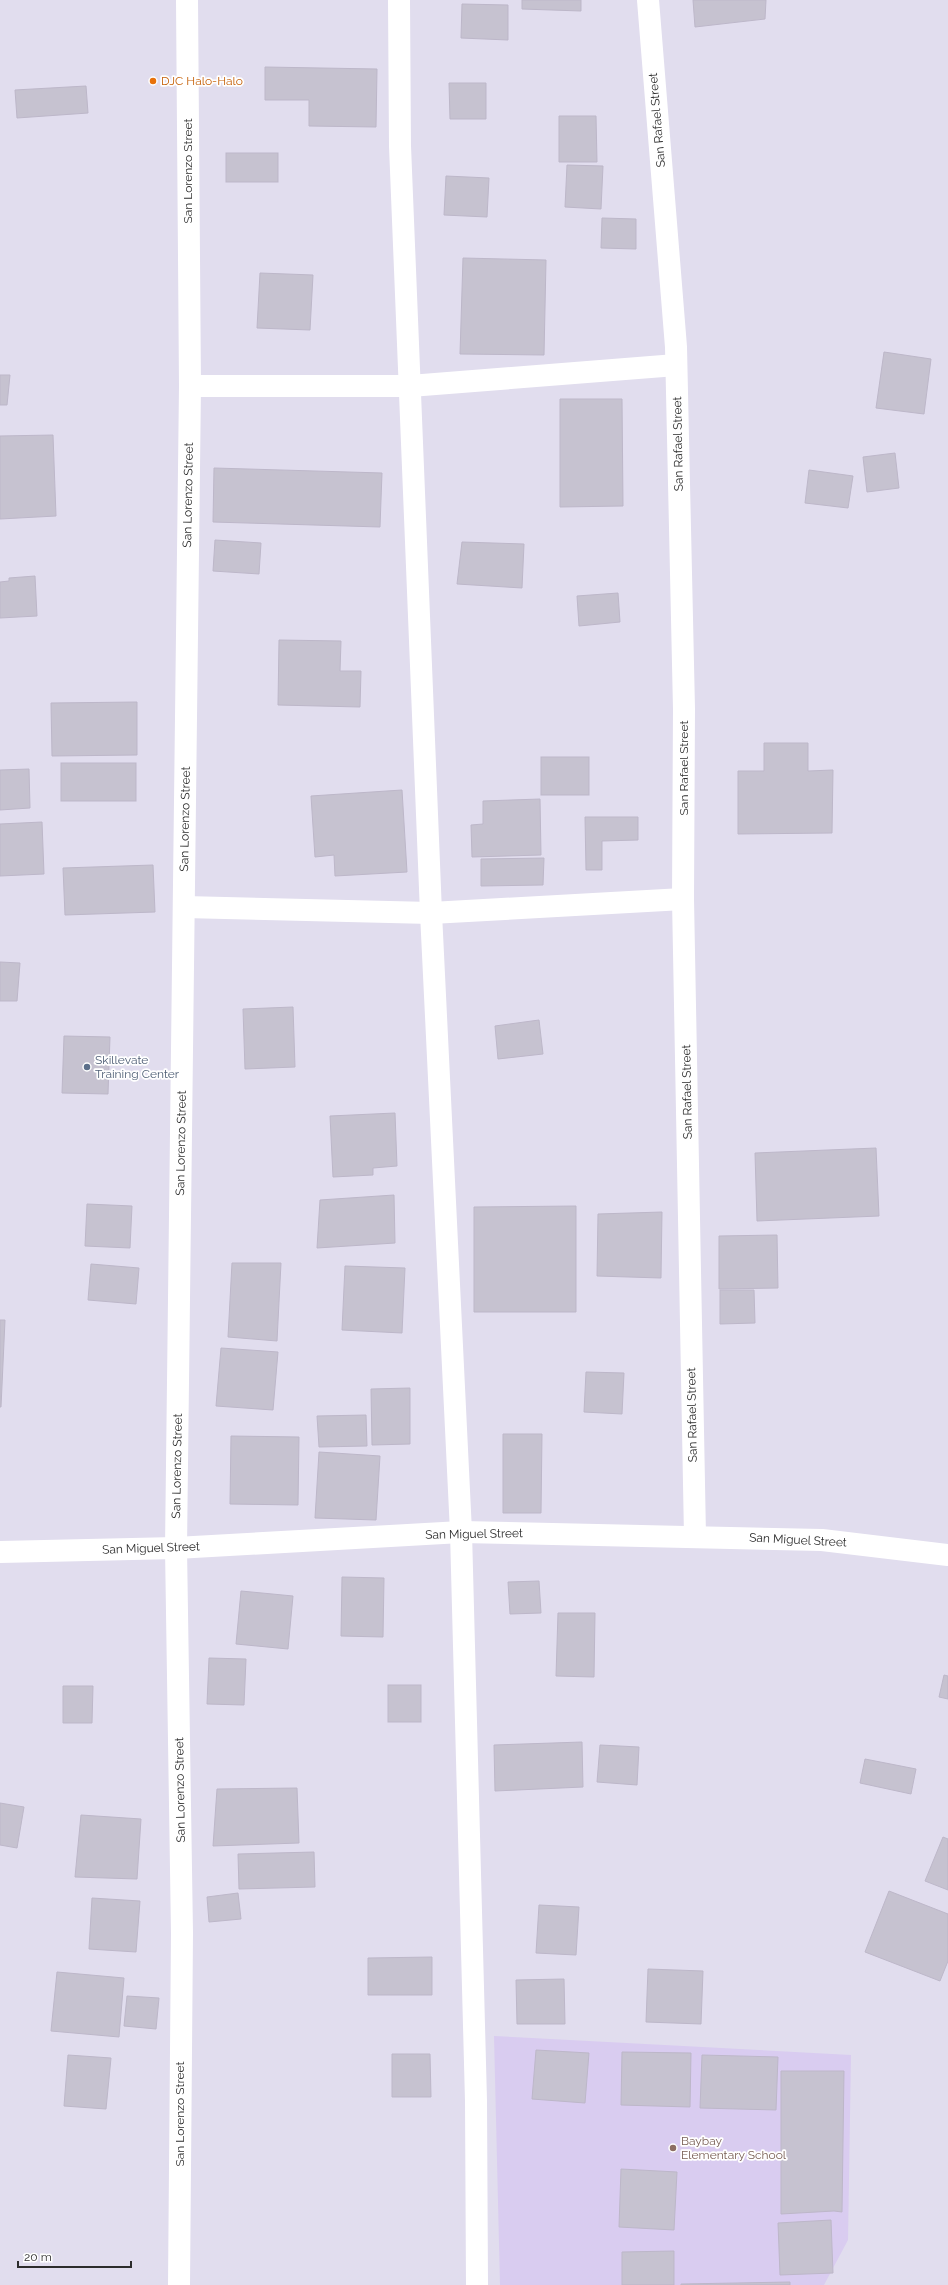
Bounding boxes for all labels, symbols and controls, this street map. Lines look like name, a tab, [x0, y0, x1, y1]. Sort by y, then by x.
street label: San Rafael Street	[646, 72, 668, 168]
place label: DJC Halo-Halo	[161, 74, 243, 88]
marker: DJC Halo-Halo	[148, 76, 158, 86]
street label: San Lorenzo Street	[181, 118, 195, 224]
street label: San Rafael Street	[670, 396, 686, 492]
street label: San Lorenzo Street	[180, 442, 196, 548]
street label: San Rafael Street	[677, 721, 691, 815]
street label: San Lorenzo Street	[177, 766, 193, 872]
street label: San Rafael Street	[679, 1044, 695, 1140]
place label: Skillevate Training Center	[95, 1053, 180, 1081]
marker: Skillevate Training Center	[82, 1062, 92, 1072]
street label: San Lorenzo Street	[173, 1090, 189, 1196]
street label: San Rafael Street	[684, 1367, 700, 1463]
street label: San Lorenzo Street	[169, 1413, 185, 1519]
street label: San Miguel Street	[425, 1526, 523, 1542]
street label: San Miguel Street	[749, 1530, 847, 1550]
street label: San Miguel Street	[102, 1539, 200, 1557]
street label: San Lorenzo Street	[172, 1737, 188, 1843]
street label: San Lorenzo Street	[173, 2061, 187, 2167]
place label: Baybay Elementary School	[681, 2134, 787, 2162]
marker: Baybay Elementary School	[668, 2143, 678, 2153]
scale bar	[18, 2243, 131, 2269]
text: 20 m	[24, 2250, 52, 2264]

